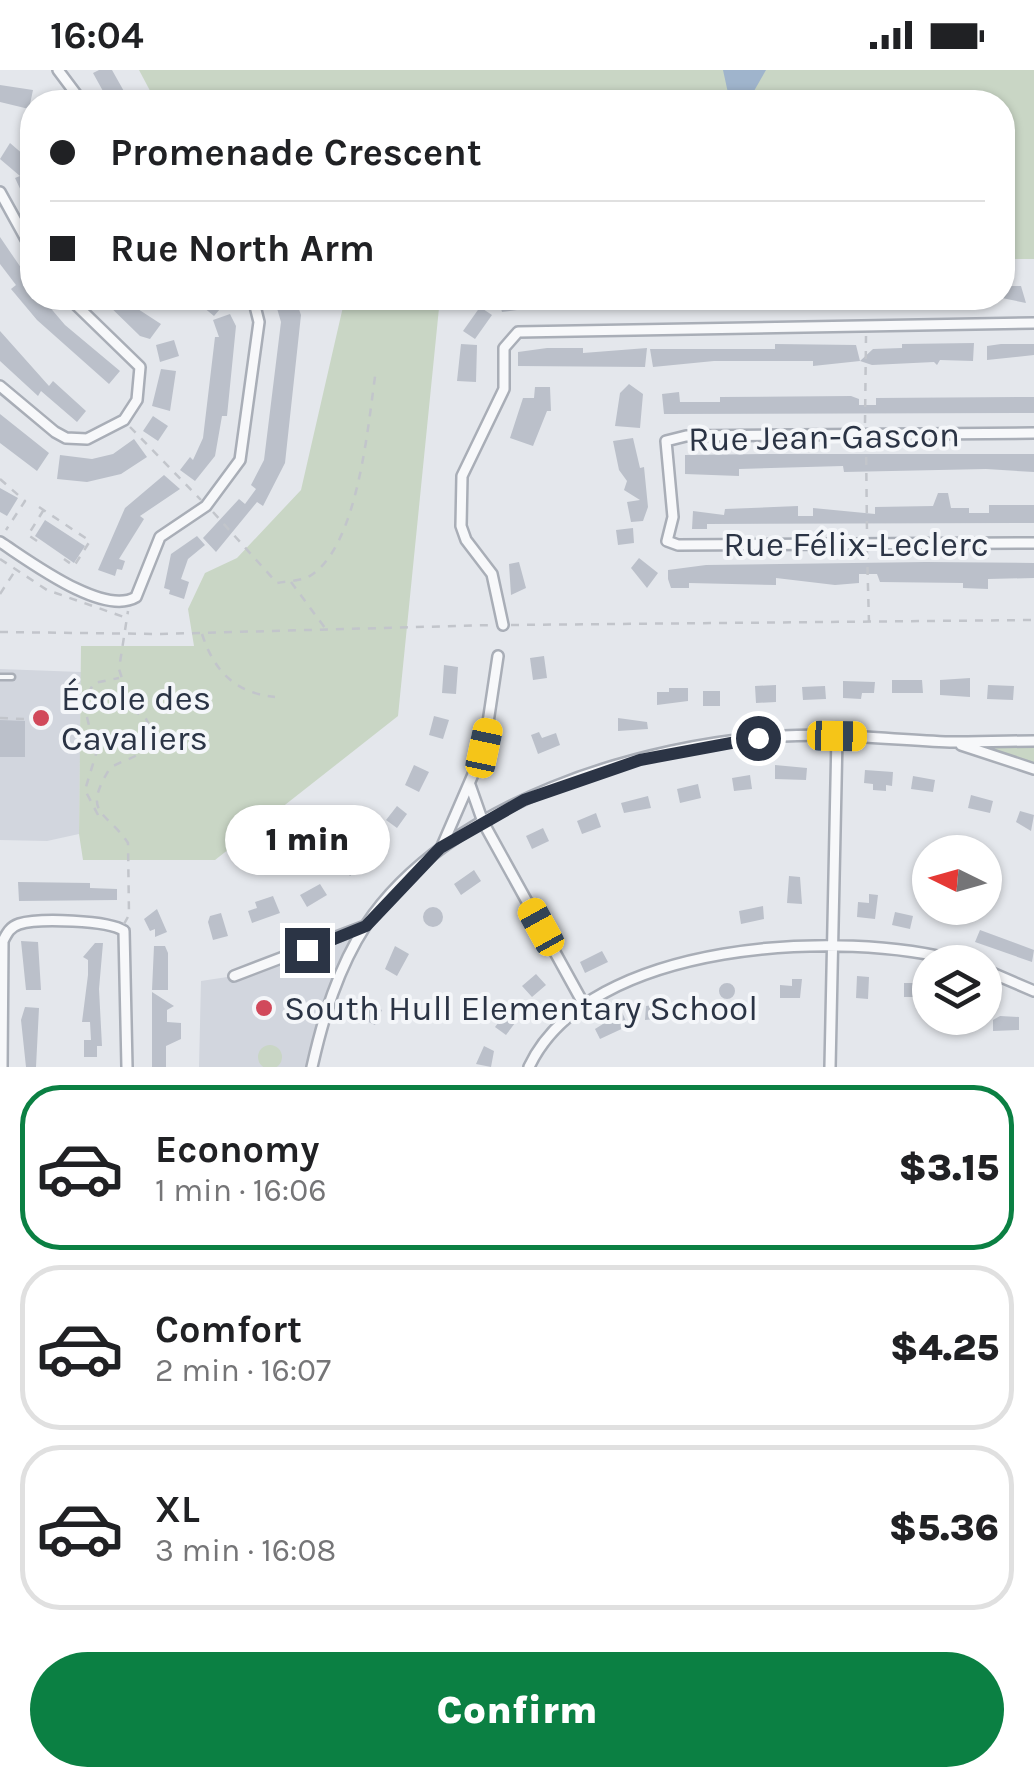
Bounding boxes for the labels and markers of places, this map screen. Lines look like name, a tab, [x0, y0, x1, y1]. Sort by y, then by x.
place label: École des Cavaliers	[61, 678, 211, 759]
marker: École des Cavaliers	[30, 707, 52, 729]
place label: South Hull Elementary School	[284, 988, 758, 1029]
marker: South Hull Elementary School	[253, 997, 275, 1019]

